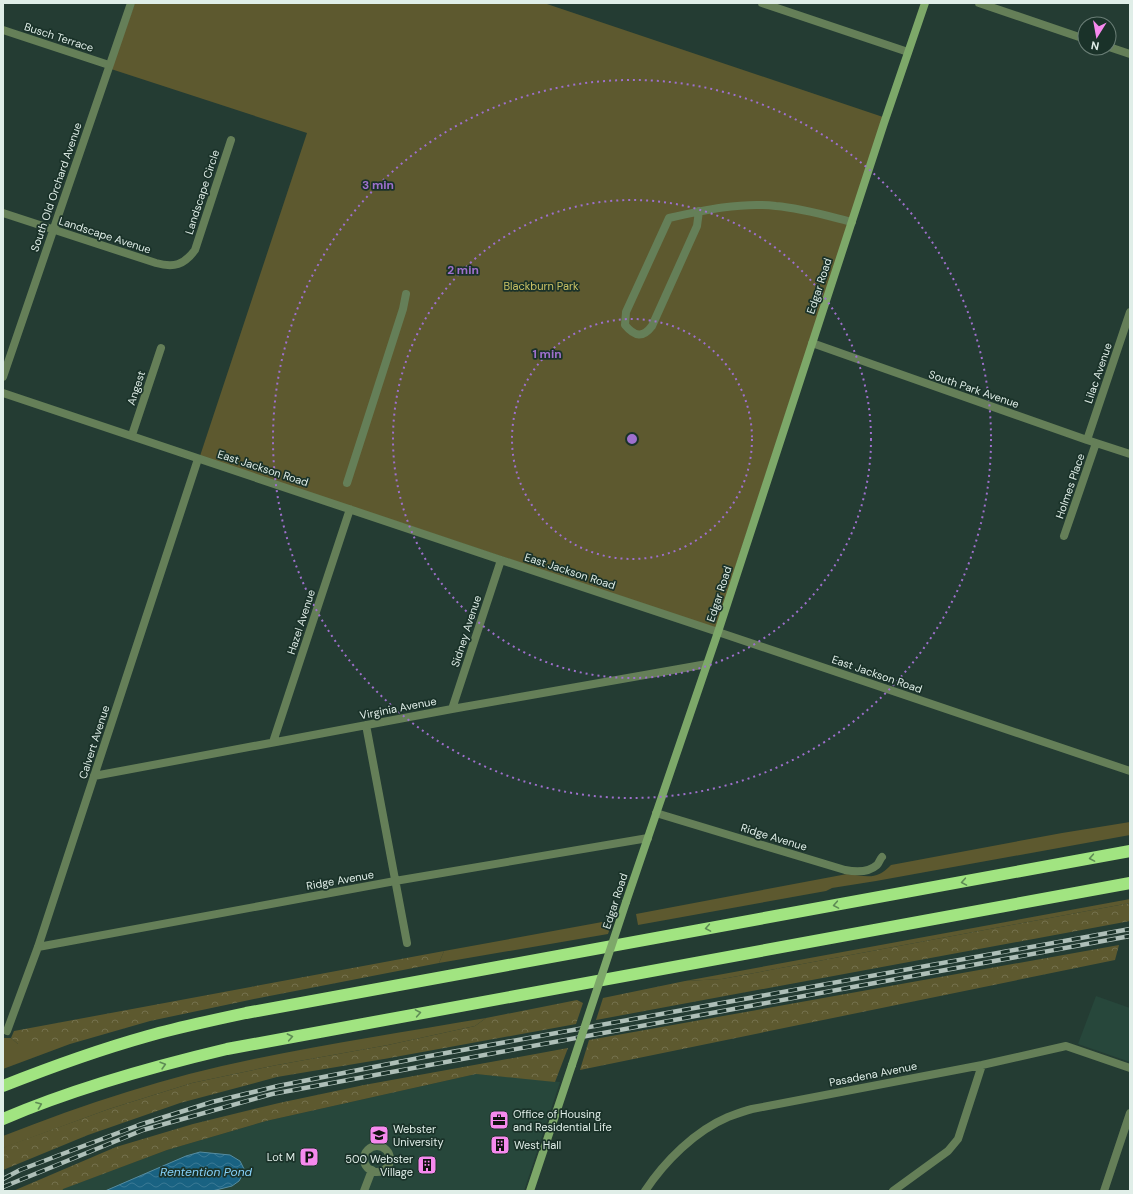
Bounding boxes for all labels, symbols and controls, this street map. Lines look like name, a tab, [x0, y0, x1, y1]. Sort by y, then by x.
north arrow	[1077, 16, 1117, 56]
street label: Busch Terrace	[23, 19, 95, 55]
text: N	[1090, 38, 1100, 53]
street label: South Old Orchard Avenue	[27, 121, 85, 253]
street label: Landscape Circle	[182, 148, 222, 236]
text: 3 min	[362, 177, 394, 193]
street label: Landscape Avenue	[57, 213, 153, 257]
street label: Edgar Road	[803, 256, 835, 316]
text: 2 min	[447, 262, 479, 278]
park label: Blackburn Park	[503, 279, 579, 293]
street label: Lilac Avenue	[1081, 341, 1115, 405]
text: 1 min	[532, 346, 562, 362]
street label: South Park Avenue	[927, 367, 1021, 411]
street label: Angest	[124, 369, 148, 407]
centre of rings	[625, 432, 639, 446]
street label: East Jackson Road	[216, 447, 310, 489]
street label: Holmes Place	[1052, 451, 1088, 521]
street label: East Jackson Road	[523, 550, 617, 592]
street label: Edgar Road	[703, 564, 735, 624]
street label: Hazel Avenue	[284, 588, 318, 656]
street label: Sidney Avenue	[448, 593, 484, 669]
street label: East Jackson Road	[830, 652, 924, 696]
street label: Virginia Avenue	[358, 694, 438, 722]
street label: Calvert Avenue	[75, 703, 113, 781]
street label: Ridge Avenue	[739, 820, 809, 854]
one-way arrow	[1089, 854, 1095, 862]
street label: Ridge Avenue	[305, 867, 375, 893]
street label: Edgar Road	[599, 871, 631, 931]
one-way arrow	[961, 877, 967, 886]
one-way arrow	[833, 900, 839, 909]
one-way arrow	[705, 924, 711, 932]
one-way arrow	[414, 1009, 421, 1018]
one-way arrow	[287, 1033, 293, 1041]
street label: Pasadena Avenue	[828, 1059, 918, 1089]
one-way arrow	[160, 1061, 166, 1069]
one-way arrow	[36, 1101, 43, 1109]
place label: Office of Housing and Residential Life	[513, 1107, 612, 1134]
office icon: Office of Housing and Residential Life	[488, 1109, 510, 1131]
place label: Webster University	[393, 1122, 444, 1149]
school or university icon: Webster University	[368, 1124, 390, 1146]
building icon: West Hall	[489, 1134, 511, 1156]
place label: West Hall	[514, 1138, 561, 1152]
parking icon: Lot M	[298, 1146, 320, 1168]
place label: Lot M	[267, 1150, 295, 1164]
place label: 500 Webster Village	[345, 1152, 413, 1179]
building icon: 500 Webster Village	[416, 1154, 438, 1176]
water label: Rentention Pond	[160, 1164, 253, 1180]

